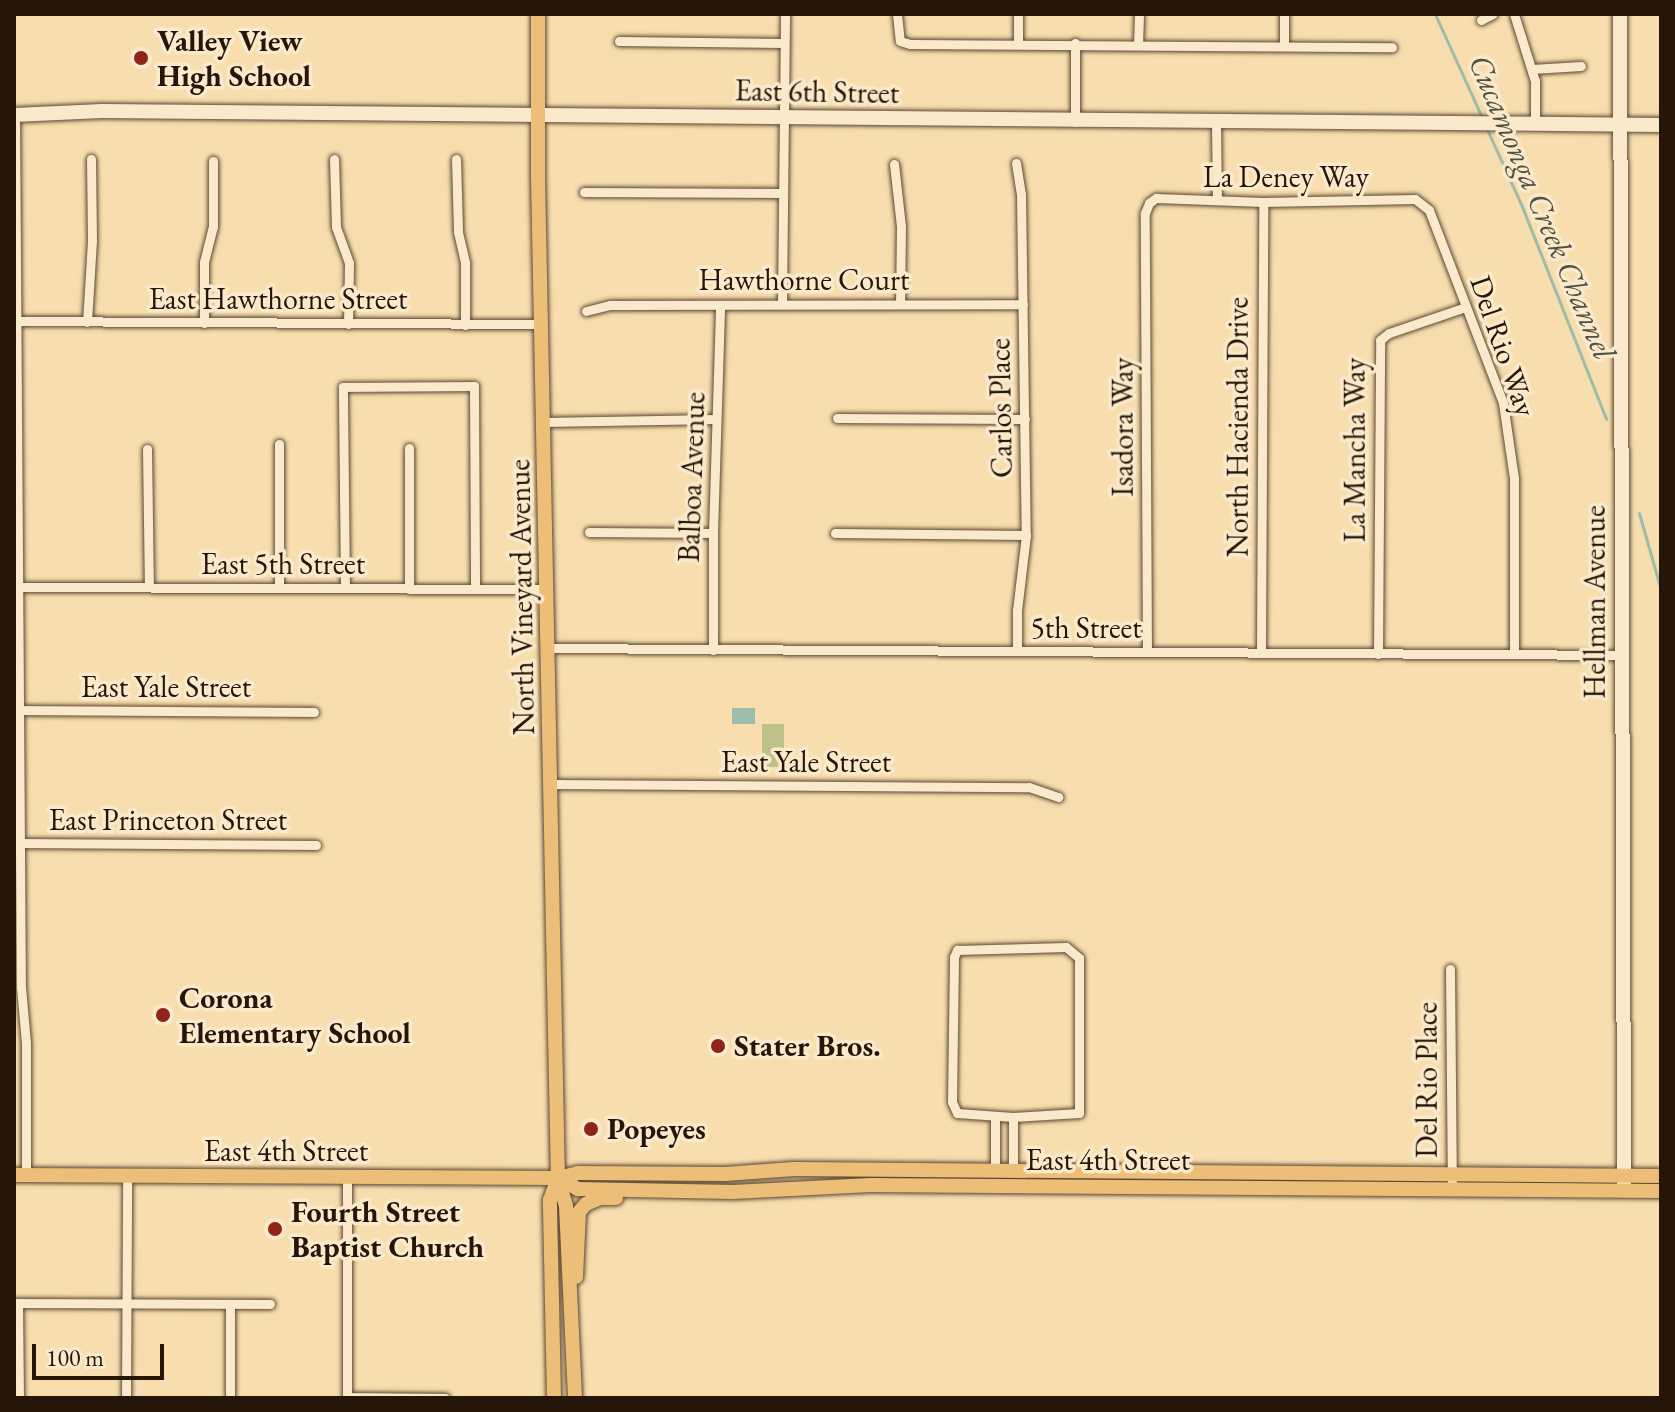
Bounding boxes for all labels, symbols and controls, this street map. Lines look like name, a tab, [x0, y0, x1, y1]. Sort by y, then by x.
place label: Valley View High School	[157, 23, 311, 94]
marker: Valley View High School	[132, 49, 150, 67]
water label: Cucamonga Creek Channel	[1460, 49, 1624, 365]
street label: East 6th Street	[734, 73, 900, 111]
street label: La Deney Way	[1203, 159, 1369, 195]
street label: Hawthorne Court	[699, 262, 909, 298]
street label: Del Rio Way	[1462, 271, 1544, 421]
street label: East Hawthorne Street	[149, 281, 407, 317]
street label: North Hacienda Drive	[1220, 297, 1256, 557]
street label: Carlos Place	[982, 338, 1020, 478]
street label: Isadora Way	[1105, 357, 1141, 497]
street label: La Mancha Way	[1337, 358, 1373, 542]
street label: Balboa Avenue	[671, 391, 713, 563]
street label: North Vineyard Avenue	[502, 459, 542, 735]
street label: Hellman Avenue	[1577, 505, 1613, 699]
street label: East 5th Street	[201, 546, 365, 582]
street label: 5th Street	[1030, 610, 1142, 646]
street label: East Yale Street	[81, 669, 251, 705]
street label: East Yale Street	[721, 744, 891, 780]
street label: East Princeton Street	[49, 802, 287, 838]
place label: Corona Elementary School	[179, 980, 411, 1050]
street label: Del Rio Place	[1409, 1002, 1445, 1158]
marker: Corona Elementary School	[154, 1006, 172, 1024]
place label: Stater Bros.	[734, 1028, 881, 1064]
marker: Stater Bros.	[709, 1037, 727, 1055]
place label: Popeyes	[607, 1111, 706, 1147]
marker: Popeyes	[582, 1120, 600, 1138]
street label: East 4th Street	[204, 1133, 368, 1169]
street label: East 4th Street	[1026, 1142, 1190, 1178]
place label: Fourth Street Baptist Church	[291, 1194, 484, 1264]
marker: Fourth Street Baptist Church	[266, 1220, 284, 1238]
scale bar	[36, 1328, 168, 1378]
text: 100 m	[46, 1342, 104, 1373]

